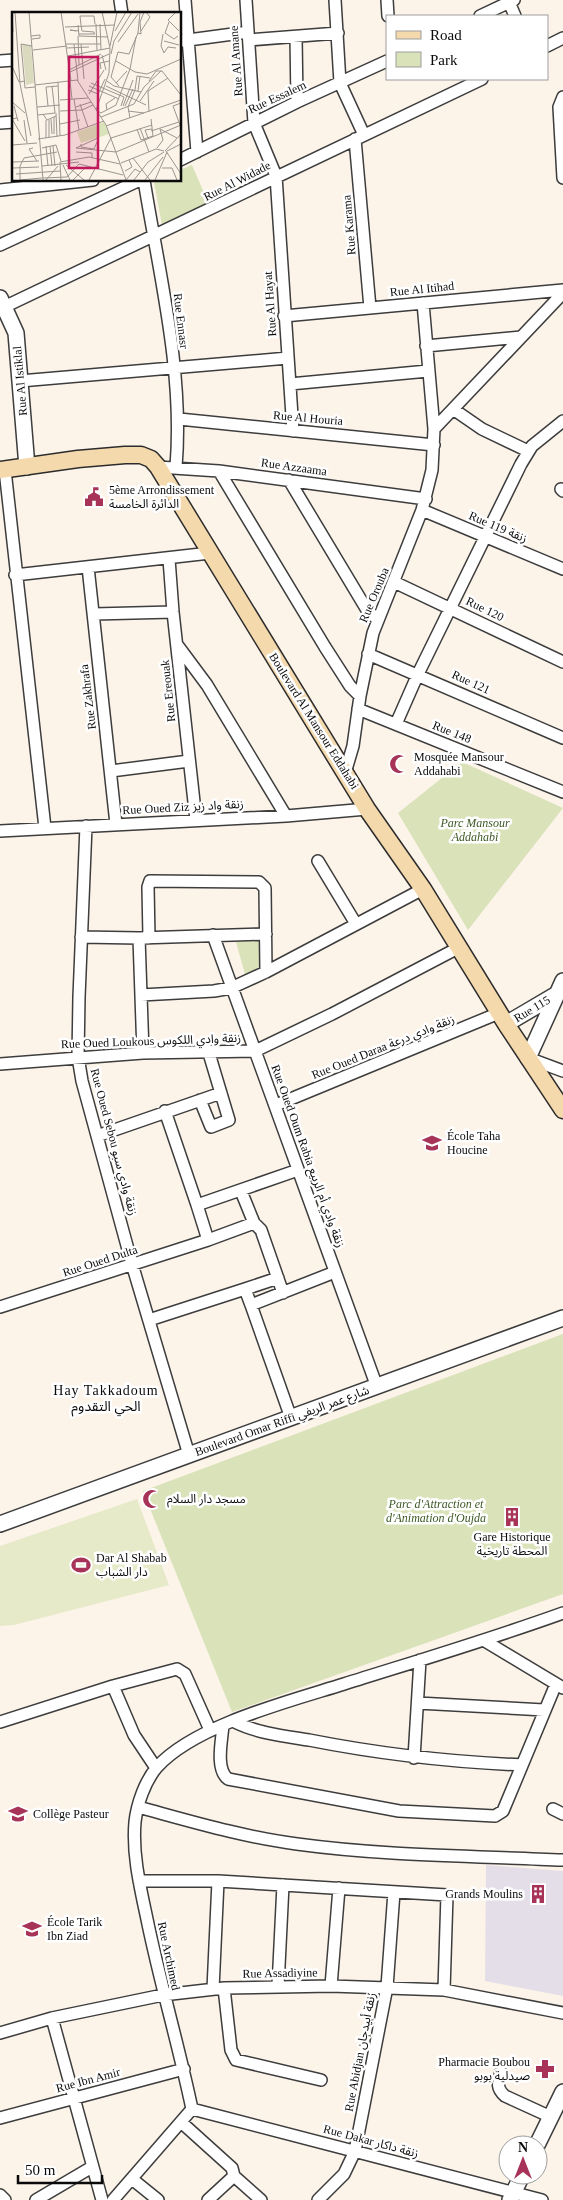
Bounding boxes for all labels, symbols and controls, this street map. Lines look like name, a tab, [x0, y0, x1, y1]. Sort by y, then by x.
inset map	[12, 12, 181, 181]
legend	[386, 15, 548, 80]
street label: Rue Al Amane	[227, 25, 245, 97]
text: Road	[430, 27, 462, 43]
text: Park	[430, 52, 458, 68]
street label: Rue Essalem	[246, 77, 309, 117]
street label: Rue Al Widade	[201, 158, 273, 204]
street label: Rue Karama	[339, 194, 359, 256]
street label: Rue Al Hayat	[261, 270, 279, 337]
street label: Rue Al Itihad	[389, 279, 455, 299]
street label: Rue Ennasr	[171, 293, 191, 349]
street label: Rue Al Istiklal	[10, 345, 30, 416]
street label: Rue Al Houria	[273, 408, 344, 428]
street label: Rue Azzaama	[260, 455, 328, 479]
place label: 5ème Arrondissement الدائرة الخامسة	[109, 483, 215, 511]
public building icon: 5ème Arrondissement الدائرة الخامسة	[83, 486, 105, 508]
street label: Rue 119 زنقة	[467, 508, 529, 546]
street label: Rue Orouba	[356, 565, 392, 625]
street label: Rue 120	[464, 594, 506, 624]
street label: Boulevard Al Mansour Eddahabi	[266, 650, 362, 792]
street label: Rue Ereouak	[158, 659, 178, 723]
street label: Rue Zakhrafa	[77, 663, 99, 730]
street label: Rue 121	[450, 667, 492, 697]
street label: Rue 148	[431, 718, 473, 746]
place label: Mosquée Mansour Addahabi	[414, 750, 504, 778]
mosque icon: Mosquée Mansour Addahabi	[388, 753, 410, 775]
street label: Rue Oued Ziz زنقة واد زيز	[122, 797, 244, 817]
park label: Parc Mansour Addahabi	[439, 816, 510, 844]
street label: Rue 115	[511, 993, 553, 1025]
street label: Rue Oued Daraa زنقة وادي درعة	[310, 1012, 457, 1085]
street label: Rue Oued Loukous زنقة وادي اللكوس	[61, 1031, 241, 1054]
street label: Rue Oued Oum Rabia زنقة وادي أم الربيع	[266, 1063, 348, 1250]
street label: Rue Oued Sebou زنقة وادي سبو	[85, 1067, 140, 1218]
place label: École Taha Houcine	[447, 1129, 501, 1157]
school or university icon: École Taha Houcine	[421, 1132, 443, 1154]
street label: Rue Oued Dulta	[61, 1242, 140, 1280]
district label: Hay Takkadoum الحي التقدوم	[53, 1383, 159, 1417]
street label: Boulevard Omar Riffi شارع عمر الريفي	[193, 1383, 372, 1462]
mosque icon: مسجد دار السلام	[141, 1488, 163, 1510]
place label: مسجد دار السلام	[167, 1492, 246, 1508]
park label: Parc d'Attraction et d'Animation d'Oujda	[386, 1497, 486, 1525]
building icon: Gare Historique المحطة تاريخية	[501, 1506, 523, 1528]
place label: Gare Historique المحطة تاريخية	[474, 1530, 550, 1558]
place label: Dar Al Shabab دار الشباب	[96, 1551, 167, 1579]
sports icon: Dar Al Shabab دار الشباب	[70, 1554, 92, 1576]
school or university icon: Collège Pasteur	[7, 1803, 29, 1825]
place label: Collège Pasteur	[33, 1807, 109, 1821]
building icon: Grands Moulins	[527, 1883, 549, 1905]
place label: Grands Moulins	[445, 1887, 523, 1901]
place label: École Tarik Ibn Ziad	[47, 1915, 102, 1943]
school or university icon: École Tarik Ibn Ziad	[21, 1918, 43, 1940]
street label: Rue Archimed	[155, 1920, 183, 1992]
street label: Rue Assadiyine	[242, 1965, 318, 1981]
street label: Rue Abidjan زنقة أبيدجان	[341, 1991, 378, 2113]
place label: Pharmacie Boubou صيدلية بوبو	[438, 2055, 530, 2083]
pharmacy icon: Pharmacie Boubou صيدلية بوبو	[534, 2058, 556, 2080]
street label: Rue Ibn Amir	[54, 2065, 122, 2095]
street label: Rue Dakar زنقة داكار	[322, 2122, 420, 2160]
north arrow	[498, 2135, 548, 2185]
text: N	[518, 2140, 528, 2155]
scale bar	[18, 2152, 101, 2184]
text: 50 m	[25, 2162, 56, 2178]

